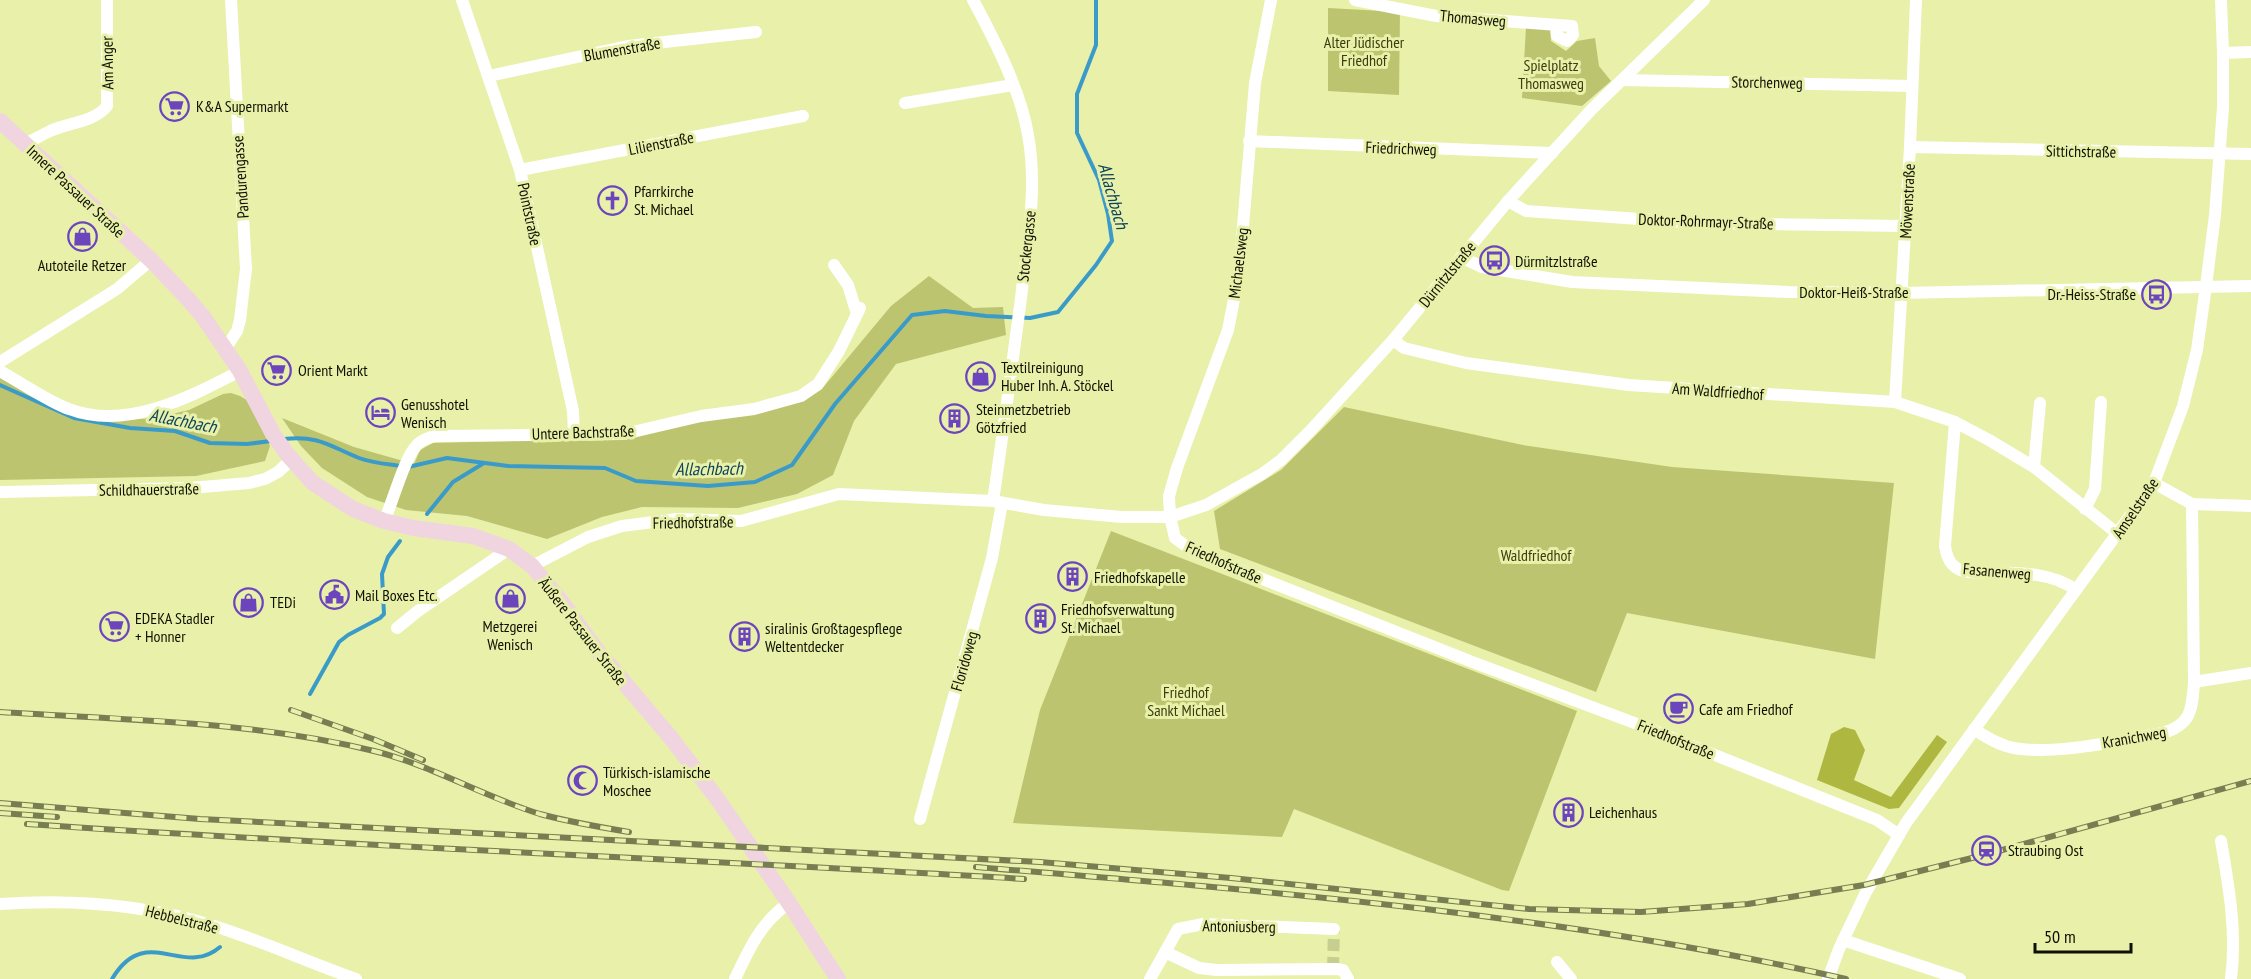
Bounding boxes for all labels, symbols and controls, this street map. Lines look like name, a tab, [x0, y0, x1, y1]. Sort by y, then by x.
street label: Thomasweg	[1439, 5, 1507, 31]
street label: Blumenstraße	[582, 32, 662, 66]
park label: Alter Jüdischer Friedhof	[1324, 32, 1405, 70]
street label: Am Anger	[97, 36, 117, 90]
park label: Spielplatz Thomasweg	[1518, 55, 1584, 93]
street label: Storchenweg	[1731, 71, 1803, 93]
supermarket icon: K&A Supermarkt	[159, 90, 191, 122]
place label: K&A Supermarkt	[196, 96, 289, 116]
street label: Lilienstraße	[627, 127, 695, 159]
street label: Pandurengasse	[227, 135, 253, 219]
street label: Friedrichweg	[1365, 137, 1437, 159]
street label: Innere Passauer Straße	[23, 140, 129, 242]
street label: Sittichstraße	[2046, 140, 2116, 162]
water label: Allachbach	[1093, 160, 1134, 233]
street label: Möwenstraße	[1895, 163, 1919, 239]
street label: Pointstraße	[514, 181, 546, 247]
place label: Pfarrkirche St. Michael	[634, 181, 694, 219]
church icon: Pfarrkirche St. Michael	[597, 184, 629, 216]
street label: Stockergasse	[1012, 209, 1040, 283]
street label: Doktor-Rohrmayr-Straße	[1638, 209, 1774, 233]
shop icon: Autoteile Retzer	[66, 221, 98, 253]
street label: Michaelsweg	[1224, 226, 1252, 300]
street label: Dürnitzlstraße	[1414, 237, 1480, 311]
bus stop icon: Dürmitzlstraße	[1478, 245, 1510, 277]
place label: Dürmitzlstraße	[1515, 251, 1598, 271]
place label: Autoteile Retzer	[38, 255, 127, 275]
bus stop icon: Dr.-Heiss-Straße	[2141, 278, 2173, 310]
street label: Doktor-Heiß-Straße	[1799, 282, 1909, 302]
place label: Dr.-Heiss-Straße	[2048, 284, 2136, 304]
supermarket icon: Orient Markt	[261, 354, 293, 386]
place label: Textilreinigung Huber Inh. A. Stöckel	[1001, 357, 1114, 395]
place label: Orient Markt	[298, 360, 368, 380]
shop icon: Textilreinigung Huber Inh. A. Stöckel	[964, 360, 996, 392]
street label: Am Waldfriedhof	[1672, 378, 1765, 404]
place label: Genusshotel Wenisch	[401, 394, 469, 432]
hotel icon: Genusshotel Wenisch	[364, 397, 396, 429]
place label: Steinmetzbetrieb Götzfried	[976, 399, 1071, 437]
building icon: Steinmetzbetrieb Götzfried	[939, 402, 971, 434]
water label: Allachbach	[148, 403, 220, 438]
street label: Untere Bachstraße	[532, 420, 634, 444]
water label: Allachbach	[675, 456, 744, 481]
street label: Amselstraße	[2107, 474, 2163, 542]
street label: Schildhauerstraße	[99, 478, 199, 500]
street label: Friedhofstraße	[652, 511, 734, 533]
street label: Friedhofstraße	[1183, 536, 1265, 588]
park label: Waldfriedhof	[1501, 545, 1572, 565]
street label: Fasanenweg	[1962, 558, 2032, 584]
building icon: Friedhofskapelle	[1057, 561, 1089, 593]
place label: Friedhofskapelle	[1094, 567, 1186, 587]
street label: Äußere Passauer Straße	[535, 573, 631, 689]
public building icon: Mail Boxes Etc.	[318, 579, 350, 611]
shop icon: Metzgerei Wenisch	[494, 582, 526, 614]
place label: Mail Boxes Etc.	[355, 585, 438, 605]
shop icon: TEDi	[233, 586, 265, 618]
place label: TEDi	[270, 592, 296, 612]
place label: Friedhofsverwaltung St. Michael	[1061, 599, 1174, 637]
building icon: Friedhofsverwaltung St. Michael	[1024, 602, 1056, 634]
place label: EDEKA Stadler + Honner	[135, 608, 215, 646]
supermarket icon: EDEKA Stadler + Honner	[98, 611, 130, 643]
place label: Metzgerei Wenisch	[483, 616, 537, 654]
place label: siralinis Großtagespflege Weltentdecker	[765, 618, 902, 656]
building icon: siralinis Großtagespflege Weltentdecker	[728, 621, 760, 653]
street label: Floridoweg	[946, 629, 982, 693]
park label: Friedhof Sankt Michael	[1147, 682, 1225, 720]
cafe icon: Cafe am Friedhof	[1662, 693, 1694, 725]
place label: Cafe am Friedhof	[1699, 699, 1794, 719]
street label: Friedhofstraße	[1635, 715, 1717, 763]
street label: Kranichweg	[2101, 722, 2167, 752]
place label: Türkisch-islamische Moschee	[603, 762, 711, 800]
mosque icon: Türkisch-islamische Moschee	[566, 765, 598, 797]
building icon: Leichenhaus	[1552, 796, 1584, 828]
place label: Leichenhaus	[1589, 802, 1657, 822]
station icon: Straubing Ost	[1971, 834, 2003, 866]
place label: Straubing Ost	[2008, 840, 2084, 860]
street label: Hebbelstraße	[143, 900, 221, 938]
street label: Antoniusberg	[1202, 915, 1276, 937]
scale bar	[2035, 916, 2131, 954]
text: 50 m	[2044, 925, 2076, 948]

